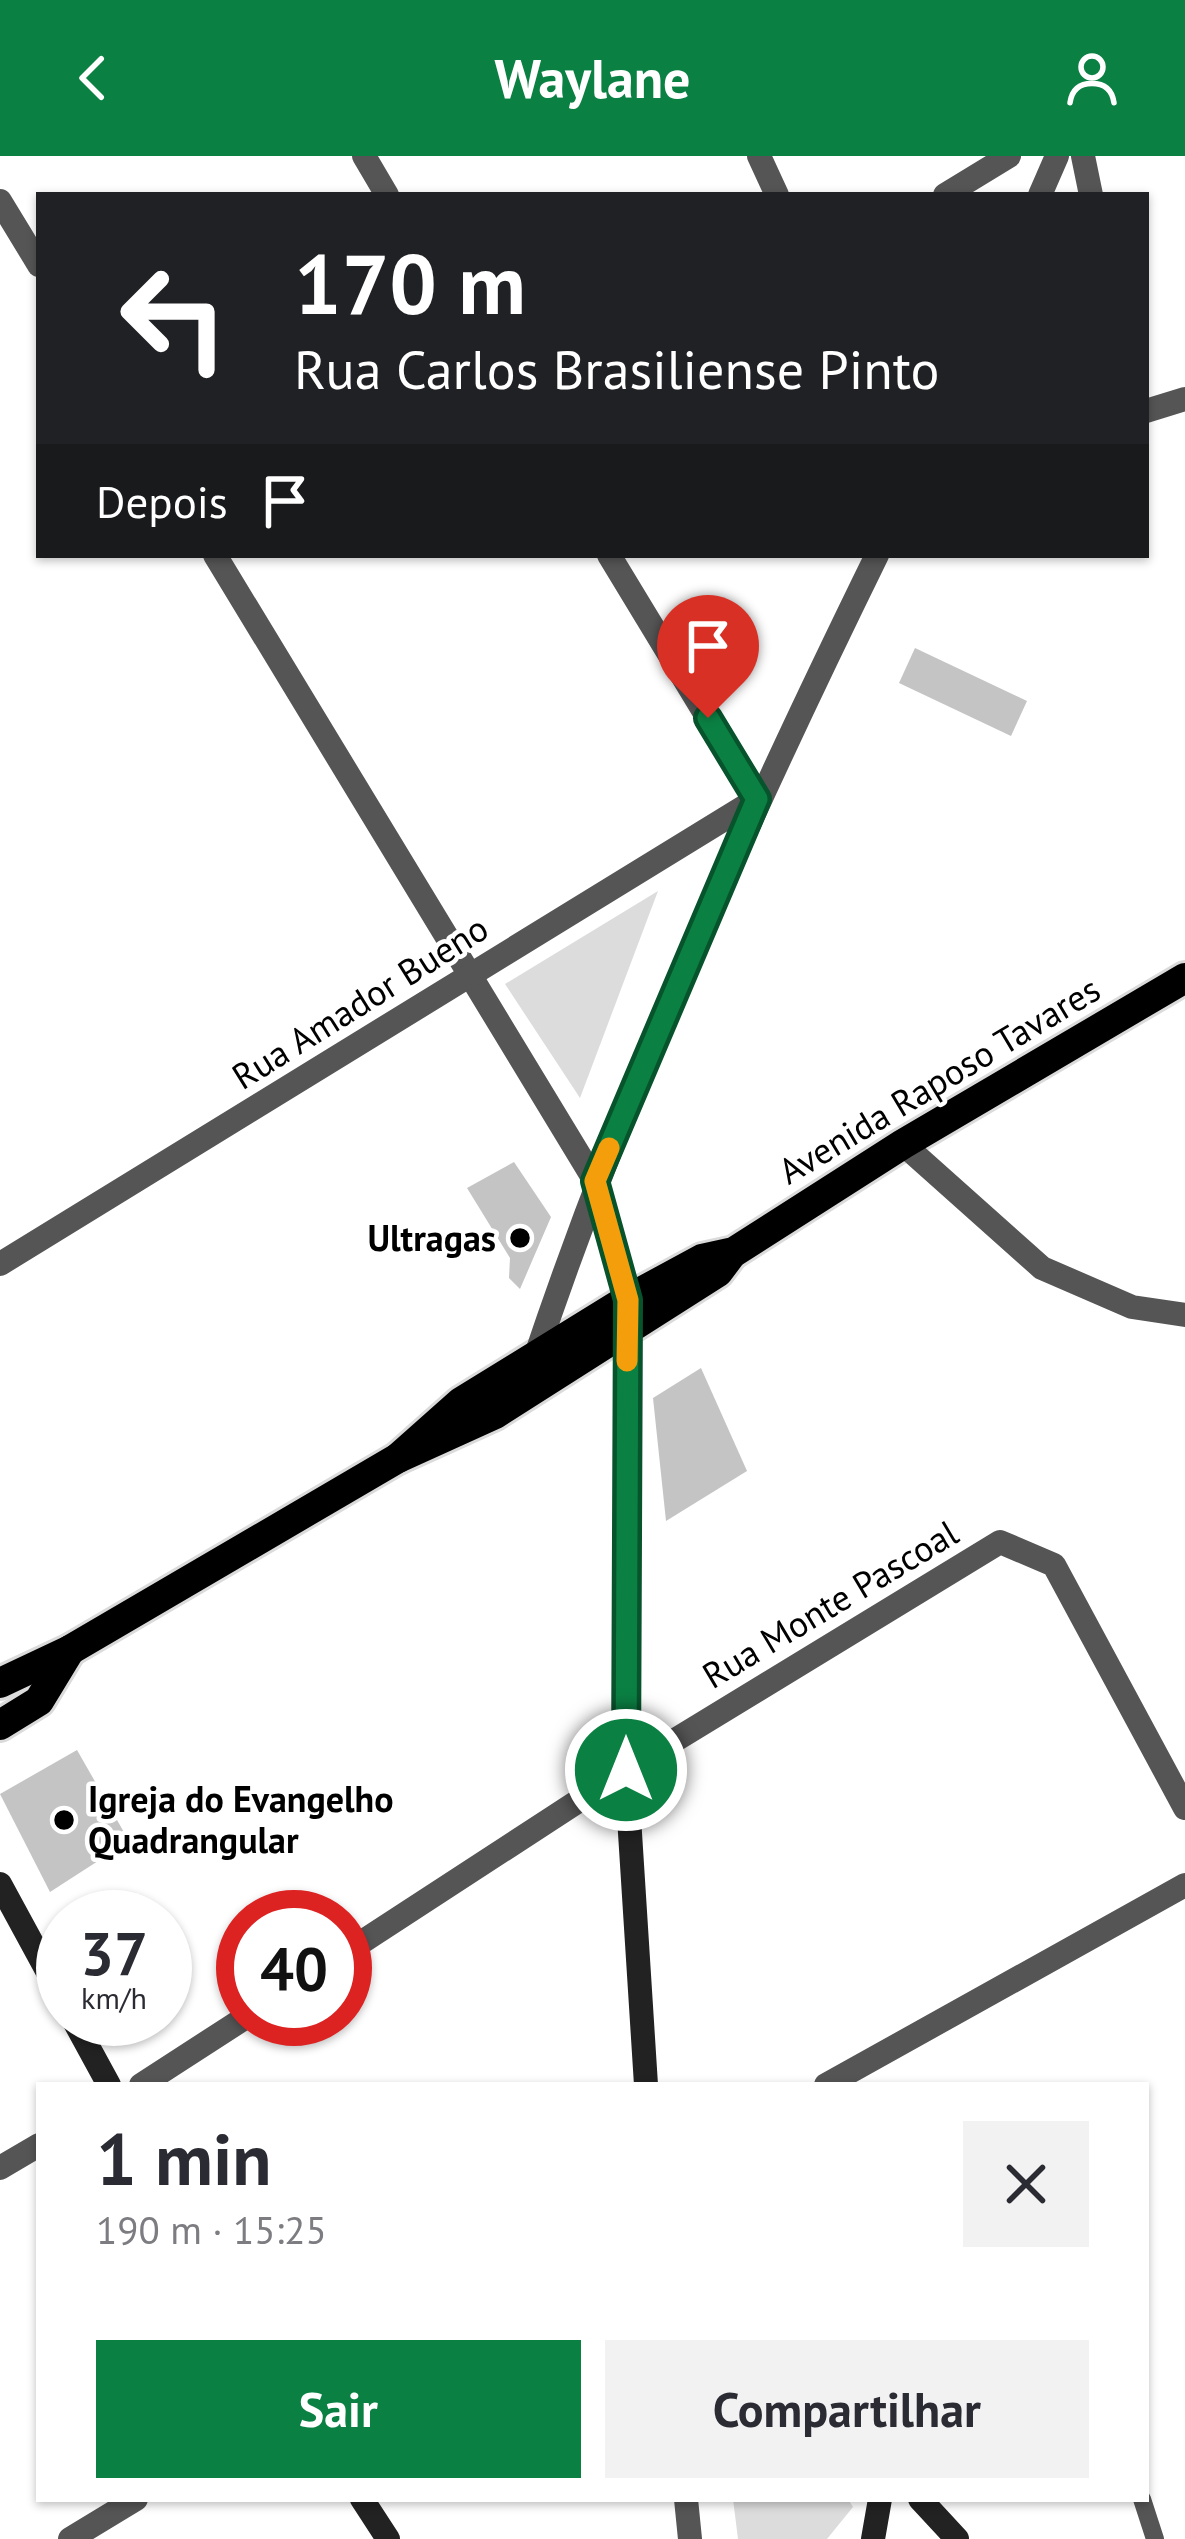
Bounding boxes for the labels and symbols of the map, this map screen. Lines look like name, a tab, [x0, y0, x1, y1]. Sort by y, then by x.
pin	[657, 595, 759, 718]
street label: Rua Amador Bueno	[223, 904, 496, 1099]
street label: Avenida Raposo Tavares	[769, 965, 1108, 1194]
place label: Ultragas	[367, 1214, 496, 1261]
marker: Ultragas	[507, 1225, 533, 1251]
street label: Rua Monte Pascoal	[693, 1508, 967, 1698]
position arrow	[563, 1707, 689, 1833]
place label: Igreja do Evangelho Quadrangular	[88, 1775, 394, 1863]
marker: Igreja do Evangelho Quadrangular	[51, 1807, 77, 1833]
speed limit sign: 40	[216, 1890, 372, 2046]

